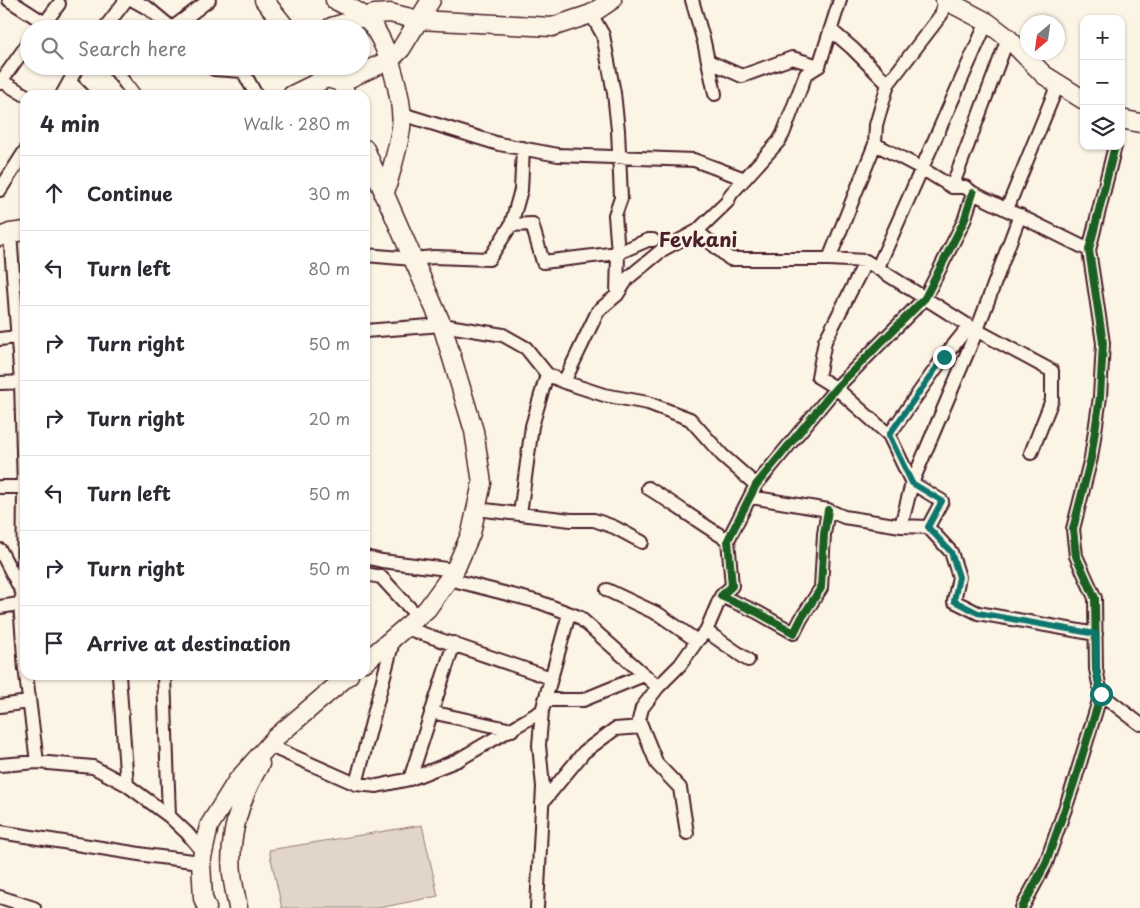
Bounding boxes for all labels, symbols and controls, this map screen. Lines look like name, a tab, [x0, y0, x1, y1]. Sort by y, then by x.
north arrow	[1020, 15, 1065, 60]
map controls	[1080, 15, 1125, 150]
button: +	[1080, 15, 1125, 60]
search box	[20, 20, 370, 75]
icon: search	[38, 34, 66, 62]
text: Search here	[78, 34, 187, 62]
button: −	[1080, 60, 1125, 105]
button: layers	[1080, 105, 1125, 150]
text: 4 min	[40, 107, 100, 139]
text: Walk · 280 m	[243, 111, 350, 135]
icon: ahead	[40, 179, 68, 207]
text: Continue	[87, 179, 173, 207]
text: 30 m	[308, 181, 350, 205]
district label: Fevkani	[659, 224, 737, 254]
icon: left	[40, 254, 68, 282]
text: Turn left	[87, 254, 171, 282]
text: 80 m	[308, 256, 350, 280]
icon: right	[40, 329, 68, 357]
text: Turn right	[87, 329, 185, 357]
text: 50 m	[309, 331, 350, 355]
route end	[933, 346, 956, 369]
icon: right	[40, 404, 68, 432]
text: Turn right	[87, 404, 185, 432]
text: 20 m	[309, 406, 350, 430]
icon: left	[40, 479, 68, 507]
text: Turn left	[87, 479, 171, 507]
text: 50 m	[309, 481, 350, 505]
icon: right	[40, 554, 68, 582]
text: Turn right	[87, 554, 185, 582]
text: 50 m	[309, 556, 350, 580]
icon: arrive	[40, 629, 68, 657]
text: Arrive at destination	[87, 629, 291, 657]
route start	[1090, 683, 1113, 706]

